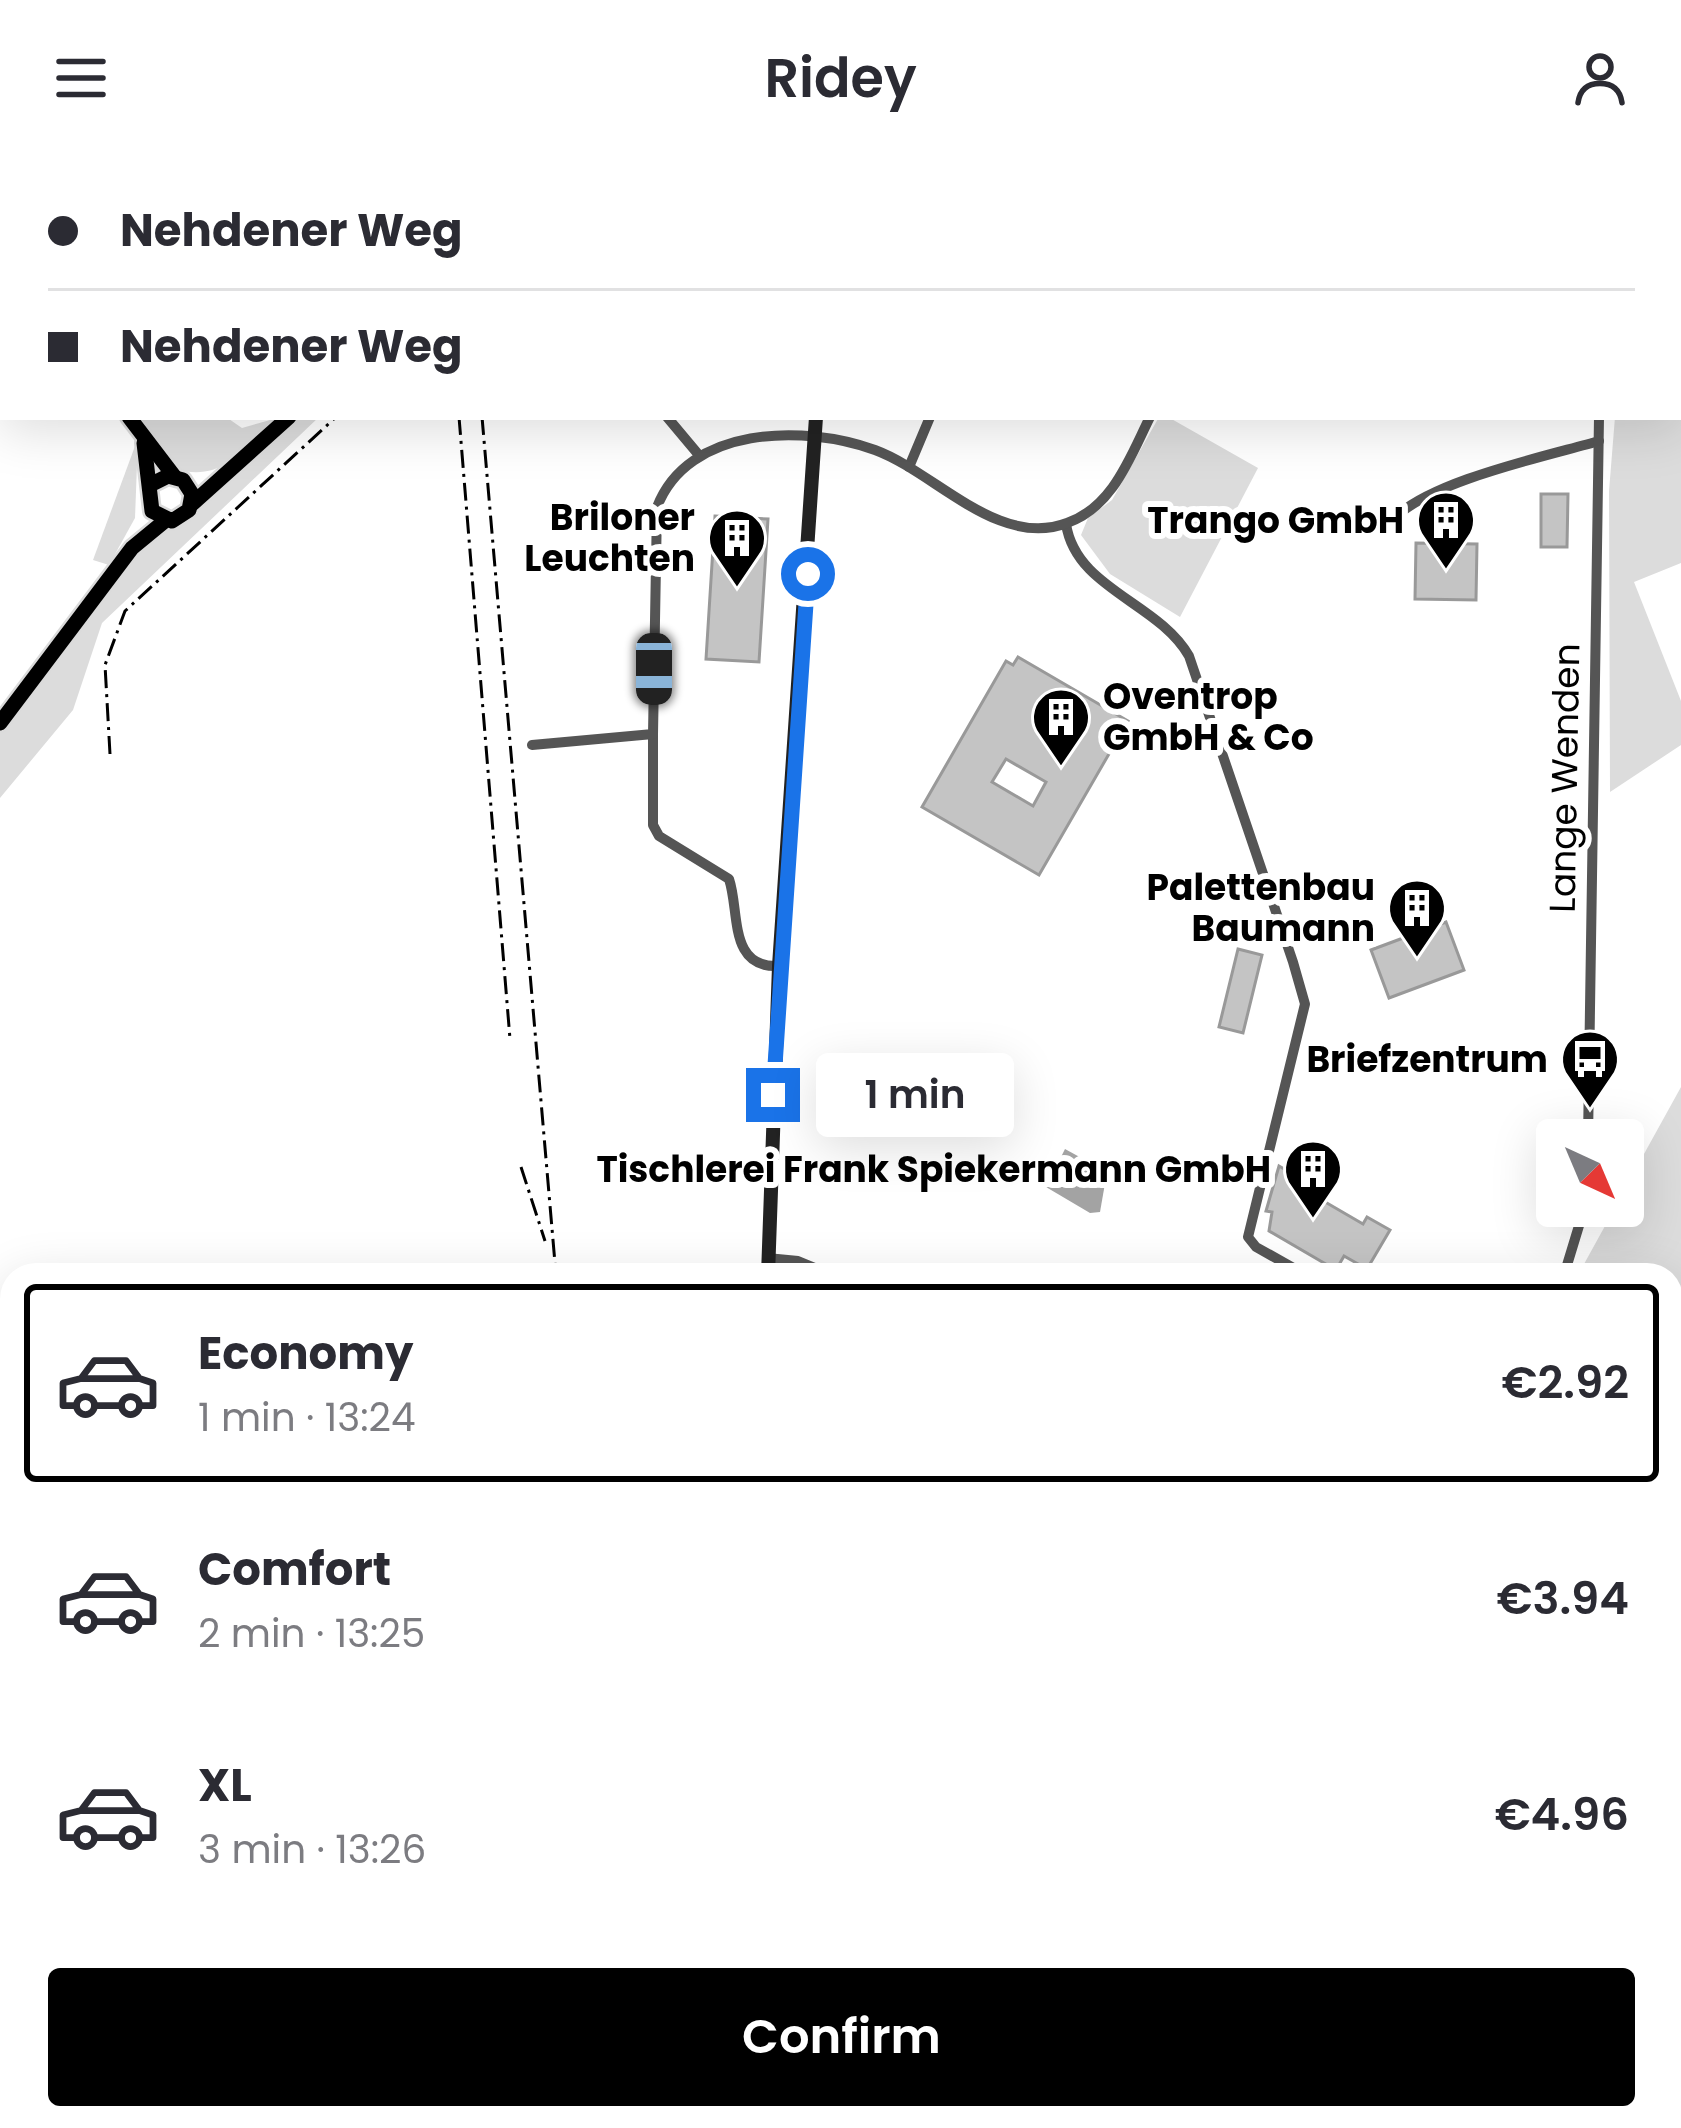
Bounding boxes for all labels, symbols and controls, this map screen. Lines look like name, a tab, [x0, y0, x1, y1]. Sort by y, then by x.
text: Ridey	[764, 40, 917, 116]
icon: menu	[48, 45, 114, 111]
icon: person	[1567, 45, 1633, 111]
text: Nehdener Weg	[120, 199, 463, 262]
text: Nehdener Weg	[120, 315, 463, 378]
building icon: Trango GmbH	[1415, 489, 1477, 571]
place label: Briloner Leuchten	[524, 492, 695, 584]
place label: Trango GmbH	[1147, 495, 1404, 546]
building icon: Briloner Leuchten	[706, 507, 768, 589]
route start	[781, 547, 835, 601]
car	[636, 633, 672, 705]
street label: Lange Wenden	[1537, 643, 1592, 913]
place label: Oventrop GmbH & Co	[1103, 671, 1314, 763]
building icon: Oventrop GmbH & Co	[1030, 686, 1092, 768]
place label: Palettenbau Baumann	[1146, 862, 1375, 954]
building icon: Palettenbau Baumann	[1386, 877, 1448, 959]
bus stop icon: Briefzentrum	[1559, 1028, 1621, 1110]
place label: Briefzentrum	[1306, 1034, 1548, 1085]
callout: 1 min	[815, 1053, 1013, 1137]
text: 1 min	[865, 1067, 965, 1122]
route end	[746, 1068, 800, 1122]
north arrow	[1536, 1119, 1644, 1227]
map controls	[1536, 1119, 1644, 1227]
building icon: Tischlerei Frank Spiekermann GmbH	[1282, 1138, 1344, 1220]
place label: Tischlerei Frank Spiekermann GmbH	[596, 1144, 1271, 1195]
text: Economy	[198, 1322, 413, 1385]
icon: car	[54, 1329, 162, 1437]
text: €2.92	[1502, 1351, 1629, 1414]
text: 1 min · 13:24	[198, 1390, 415, 1445]
text: Comfort	[198, 1538, 391, 1601]
icon: car	[54, 1545, 162, 1653]
text: €3.94	[1496, 1567, 1629, 1630]
text: 2 min · 13:25	[198, 1606, 425, 1661]
text: XL	[198, 1754, 252, 1817]
icon: car	[54, 1761, 162, 1869]
text: €4.96	[1495, 1783, 1629, 1846]
text: 3 min · 13:26	[198, 1822, 426, 1877]
button: Confirm	[48, 1968, 1635, 2106]

